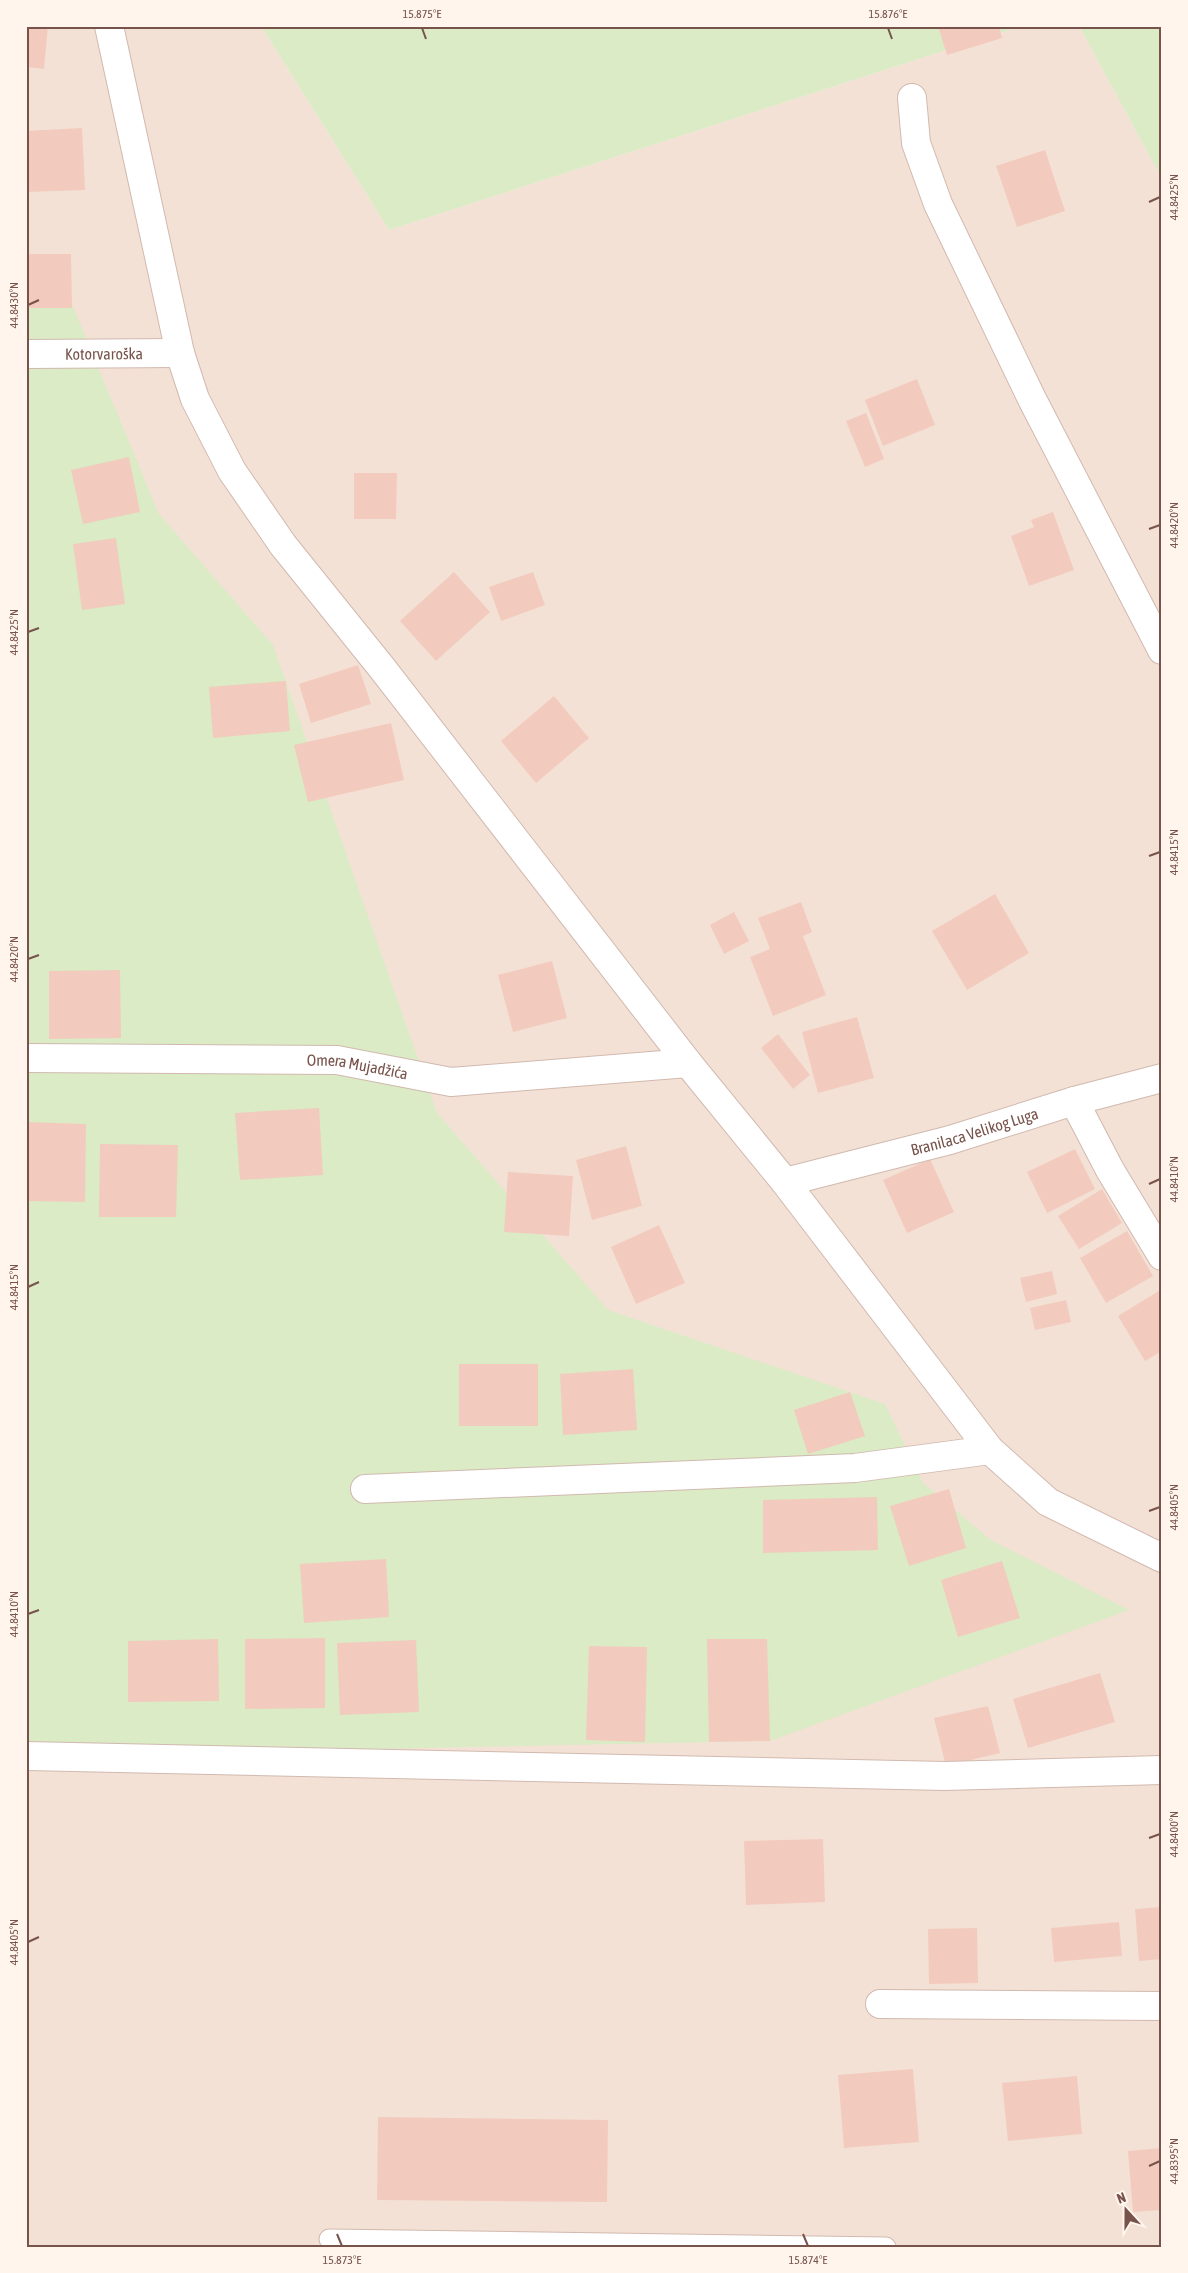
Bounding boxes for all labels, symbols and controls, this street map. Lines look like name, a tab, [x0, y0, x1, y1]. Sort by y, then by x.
text: 15.875°E	[403, 7, 441, 21]
text: 15.876°E	[869, 7, 907, 21]
text: 44.8425°N	[1167, 174, 1181, 220]
text: 44.8430°N	[7, 282, 21, 328]
street label: Kotorvaroška	[65, 344, 143, 363]
text: 44.8420°N	[1167, 502, 1181, 548]
text: 44.8425°N	[7, 609, 21, 655]
text: 44.8415°N	[1167, 829, 1181, 875]
text: 44.8420°N	[7, 936, 21, 982]
street label: Omera Mujadžića	[307, 1051, 410, 1083]
street label: Branilaca Velikog Luga	[909, 1104, 1040, 1159]
text: 44.8410°N	[1167, 1156, 1181, 1202]
text: 44.8415°N	[7, 1264, 21, 1310]
text: 44.8405°N	[1167, 1484, 1181, 1530]
text: 44.8410°N	[7, 1591, 21, 1637]
text: 44.8400°N	[1167, 1811, 1181, 1857]
text: 44.8405°N	[7, 1919, 21, 1965]
text: 44.8395°N	[1167, 2138, 1181, 2184]
north arrow	[1100, 2186, 1150, 2236]
text: N	[1115, 2189, 1128, 2207]
text: 15.873°E	[323, 2253, 361, 2267]
text: 15.874°E	[789, 2253, 827, 2267]

